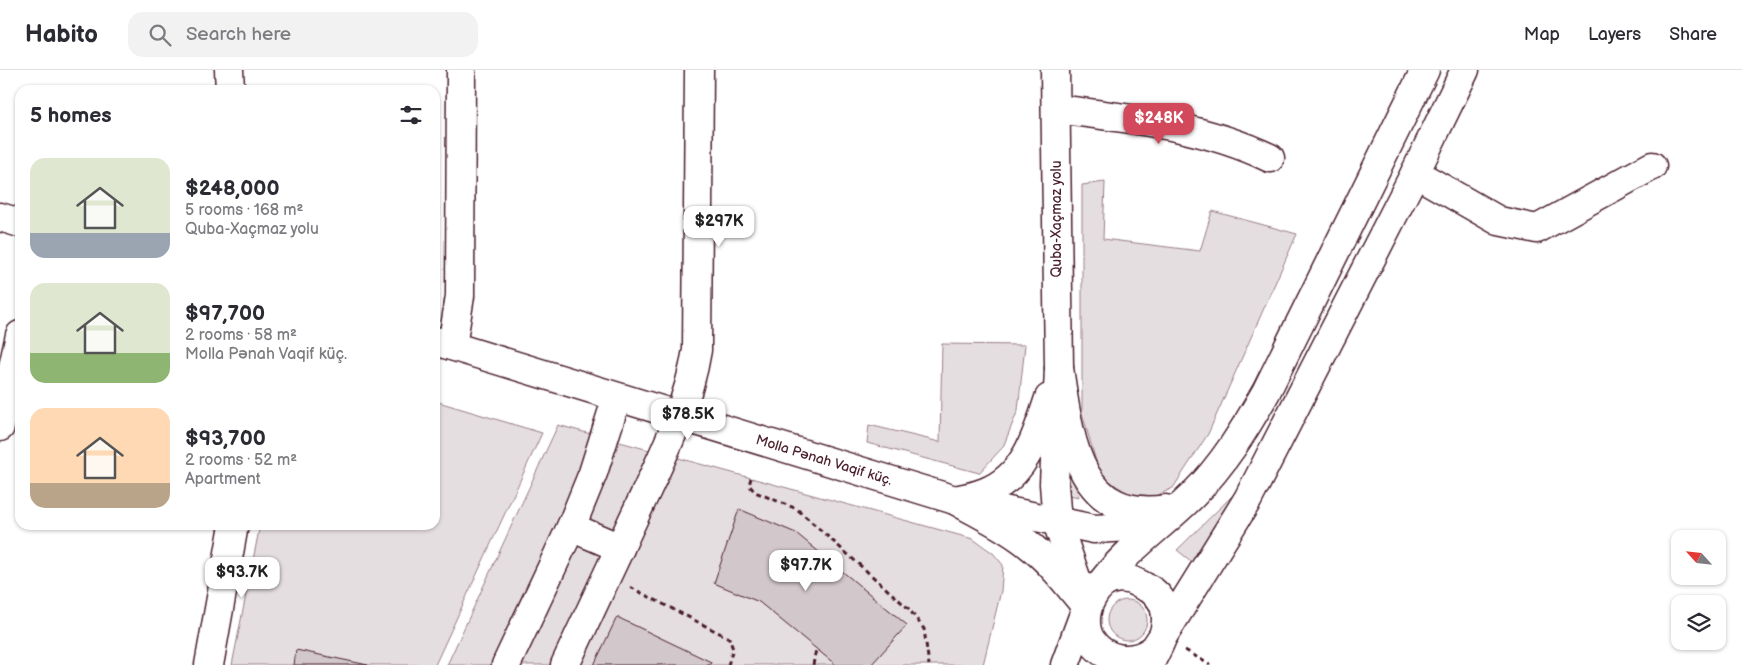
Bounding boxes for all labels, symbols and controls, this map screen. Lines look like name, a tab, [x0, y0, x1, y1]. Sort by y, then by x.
search box	[128, 12, 478, 57]
text: Habito	[25, 20, 98, 49]
icon: search	[146, 21, 174, 49]
text: Search here	[186, 23, 291, 46]
text: Map	[1524, 24, 1560, 45]
text: Layers	[1588, 24, 1641, 45]
text: Share	[1669, 24, 1717, 45]
icon: filters	[397, 101, 425, 129]
pin: $248K	[1124, 102, 1194, 145]
text: 5 homes	[30, 103, 112, 128]
text: $248K	[1134, 109, 1184, 128]
street label: Quba-Xaçmaz yolu	[1048, 160, 1065, 278]
text: $248,000	[185, 176, 280, 201]
icon: home	[70, 178, 130, 238]
text: 5 rooms · 168 m²	[185, 201, 303, 220]
pin: $297K	[684, 206, 754, 248]
text: $297K	[694, 212, 744, 231]
text: Quba-Xaçmaz yolu	[185, 220, 319, 239]
text: $97,700	[185, 301, 265, 326]
icon: home	[70, 303, 130, 363]
text: 2 rooms · 58 m²	[185, 326, 297, 345]
text: Molla Pənah Vaqif küç.	[185, 345, 347, 364]
pin: $78.5K	[647, 398, 729, 441]
text: $78.5K	[662, 405, 714, 424]
text: $93,700	[185, 426, 266, 451]
icon: home	[70, 428, 130, 488]
street label: Molla Pənah Vaqif küç.	[754, 431, 895, 489]
text: 2 rooms · 52 m²	[185, 451, 297, 470]
text: Apartment	[185, 470, 261, 489]
north arrow	[1671, 530, 1726, 585]
map controls	[1671, 530, 1726, 650]
pin: $97.7K	[765, 550, 847, 592]
pin: $93.7K	[201, 556, 283, 599]
text: $97.7K	[780, 556, 832, 575]
text: $93.7K	[216, 563, 268, 582]
button: layers	[1671, 595, 1726, 650]

